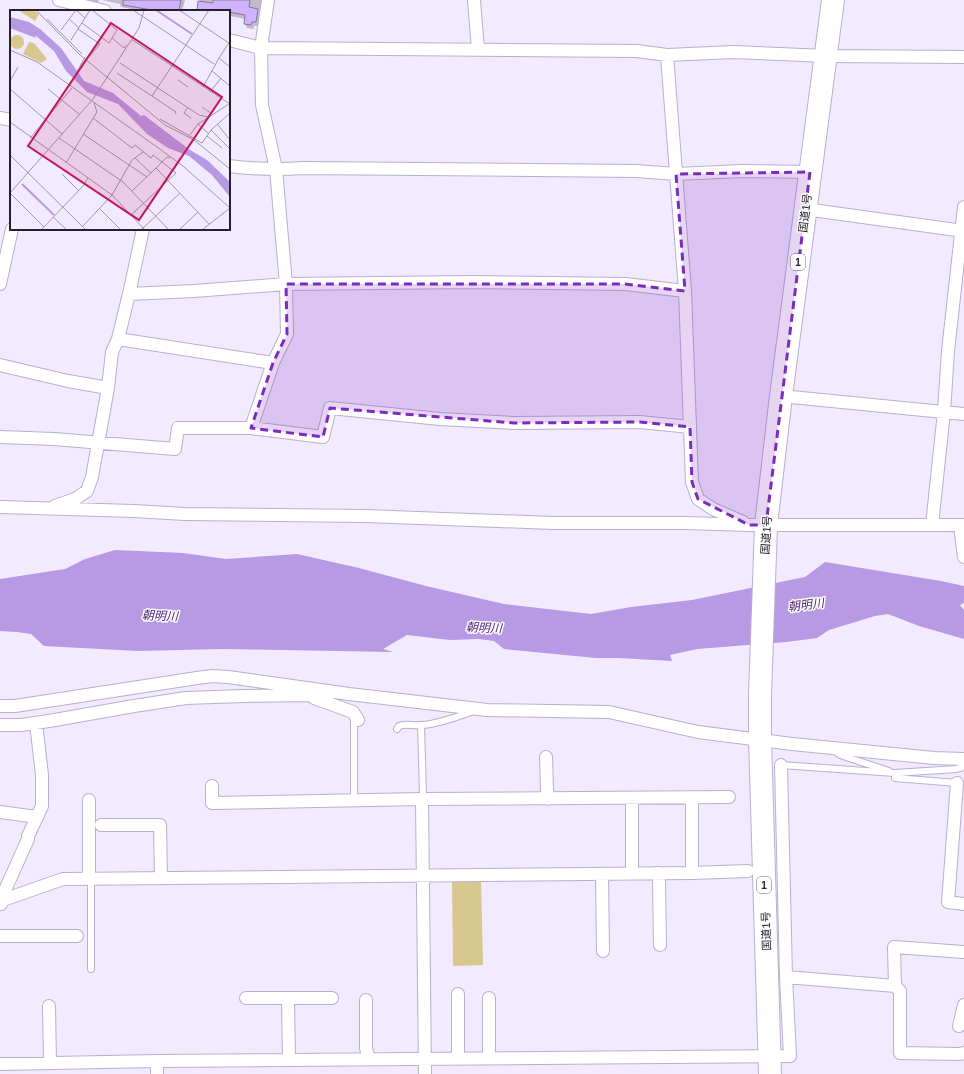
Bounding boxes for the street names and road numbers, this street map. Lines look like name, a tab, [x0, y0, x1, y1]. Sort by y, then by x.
street label: 国道1号	[797, 193, 813, 233]
road number: 1	[791, 254, 805, 270]
street label: 国道1号	[759, 515, 773, 555]
road number: 1	[757, 877, 771, 893]
street label: 国道1号	[759, 911, 773, 951]

